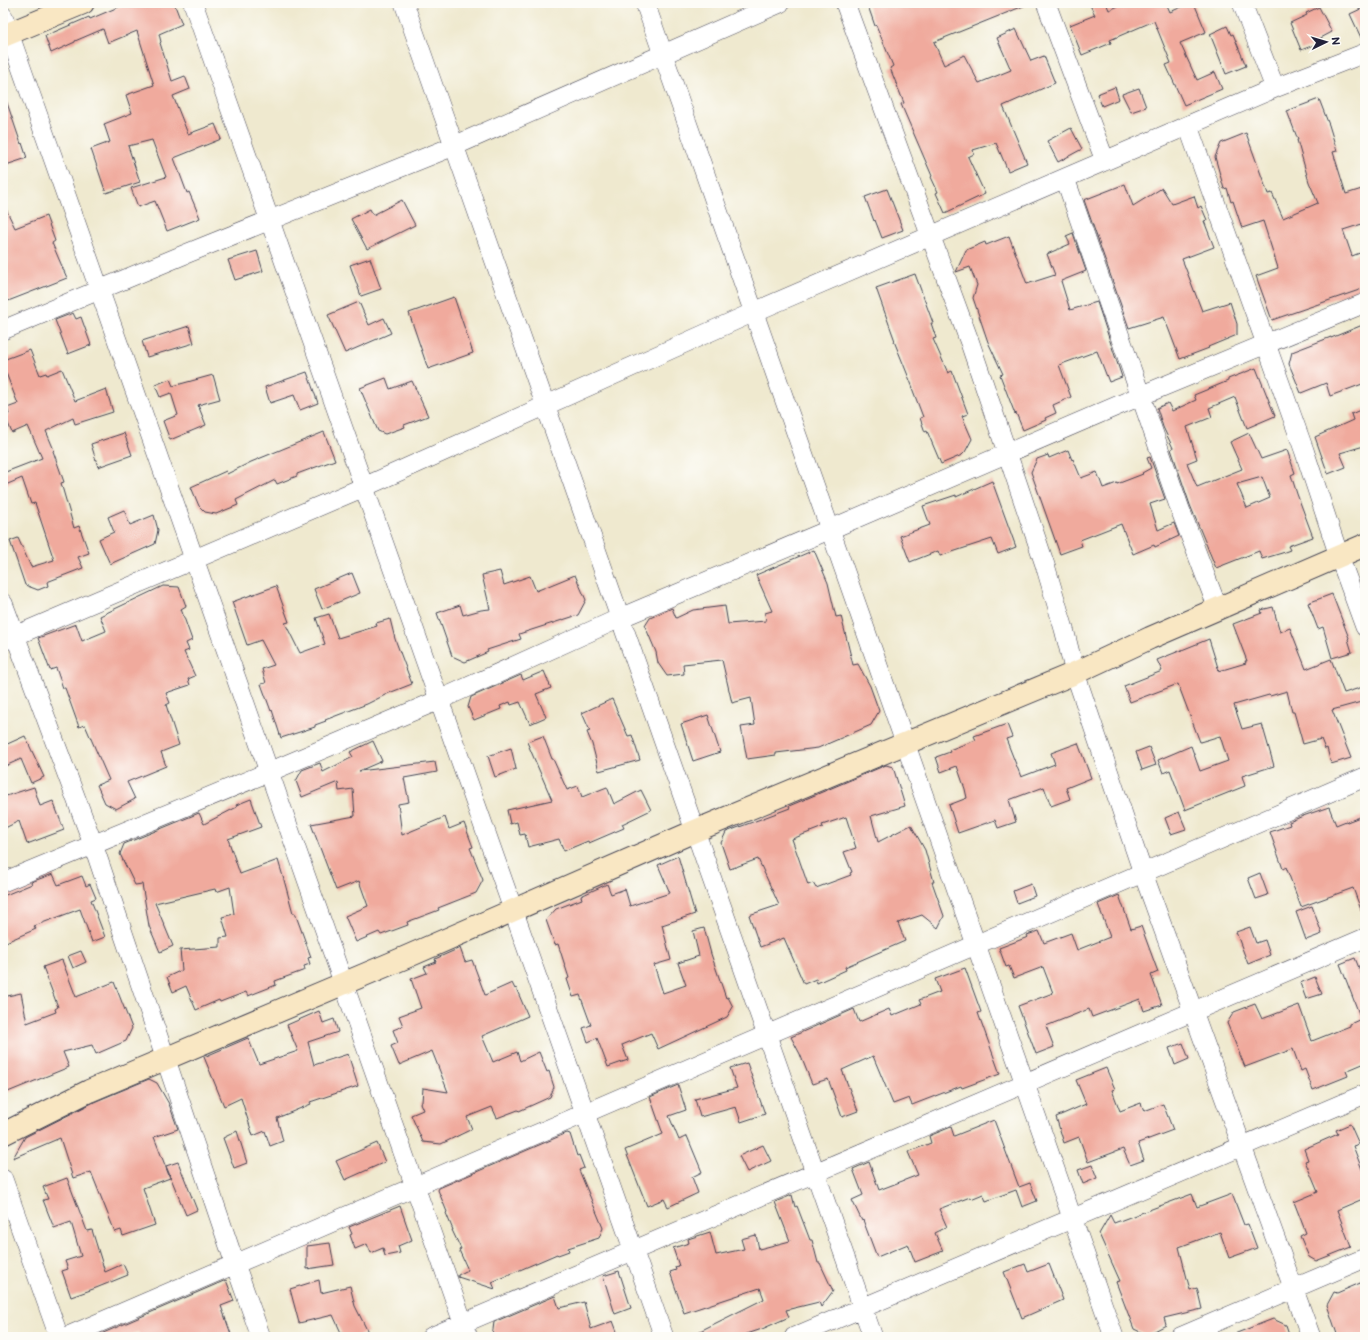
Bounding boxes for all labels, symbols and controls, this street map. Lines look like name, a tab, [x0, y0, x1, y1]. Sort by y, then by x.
north arrow	[1306, 22, 1346, 62]
text: N	[1329, 36, 1342, 46]

